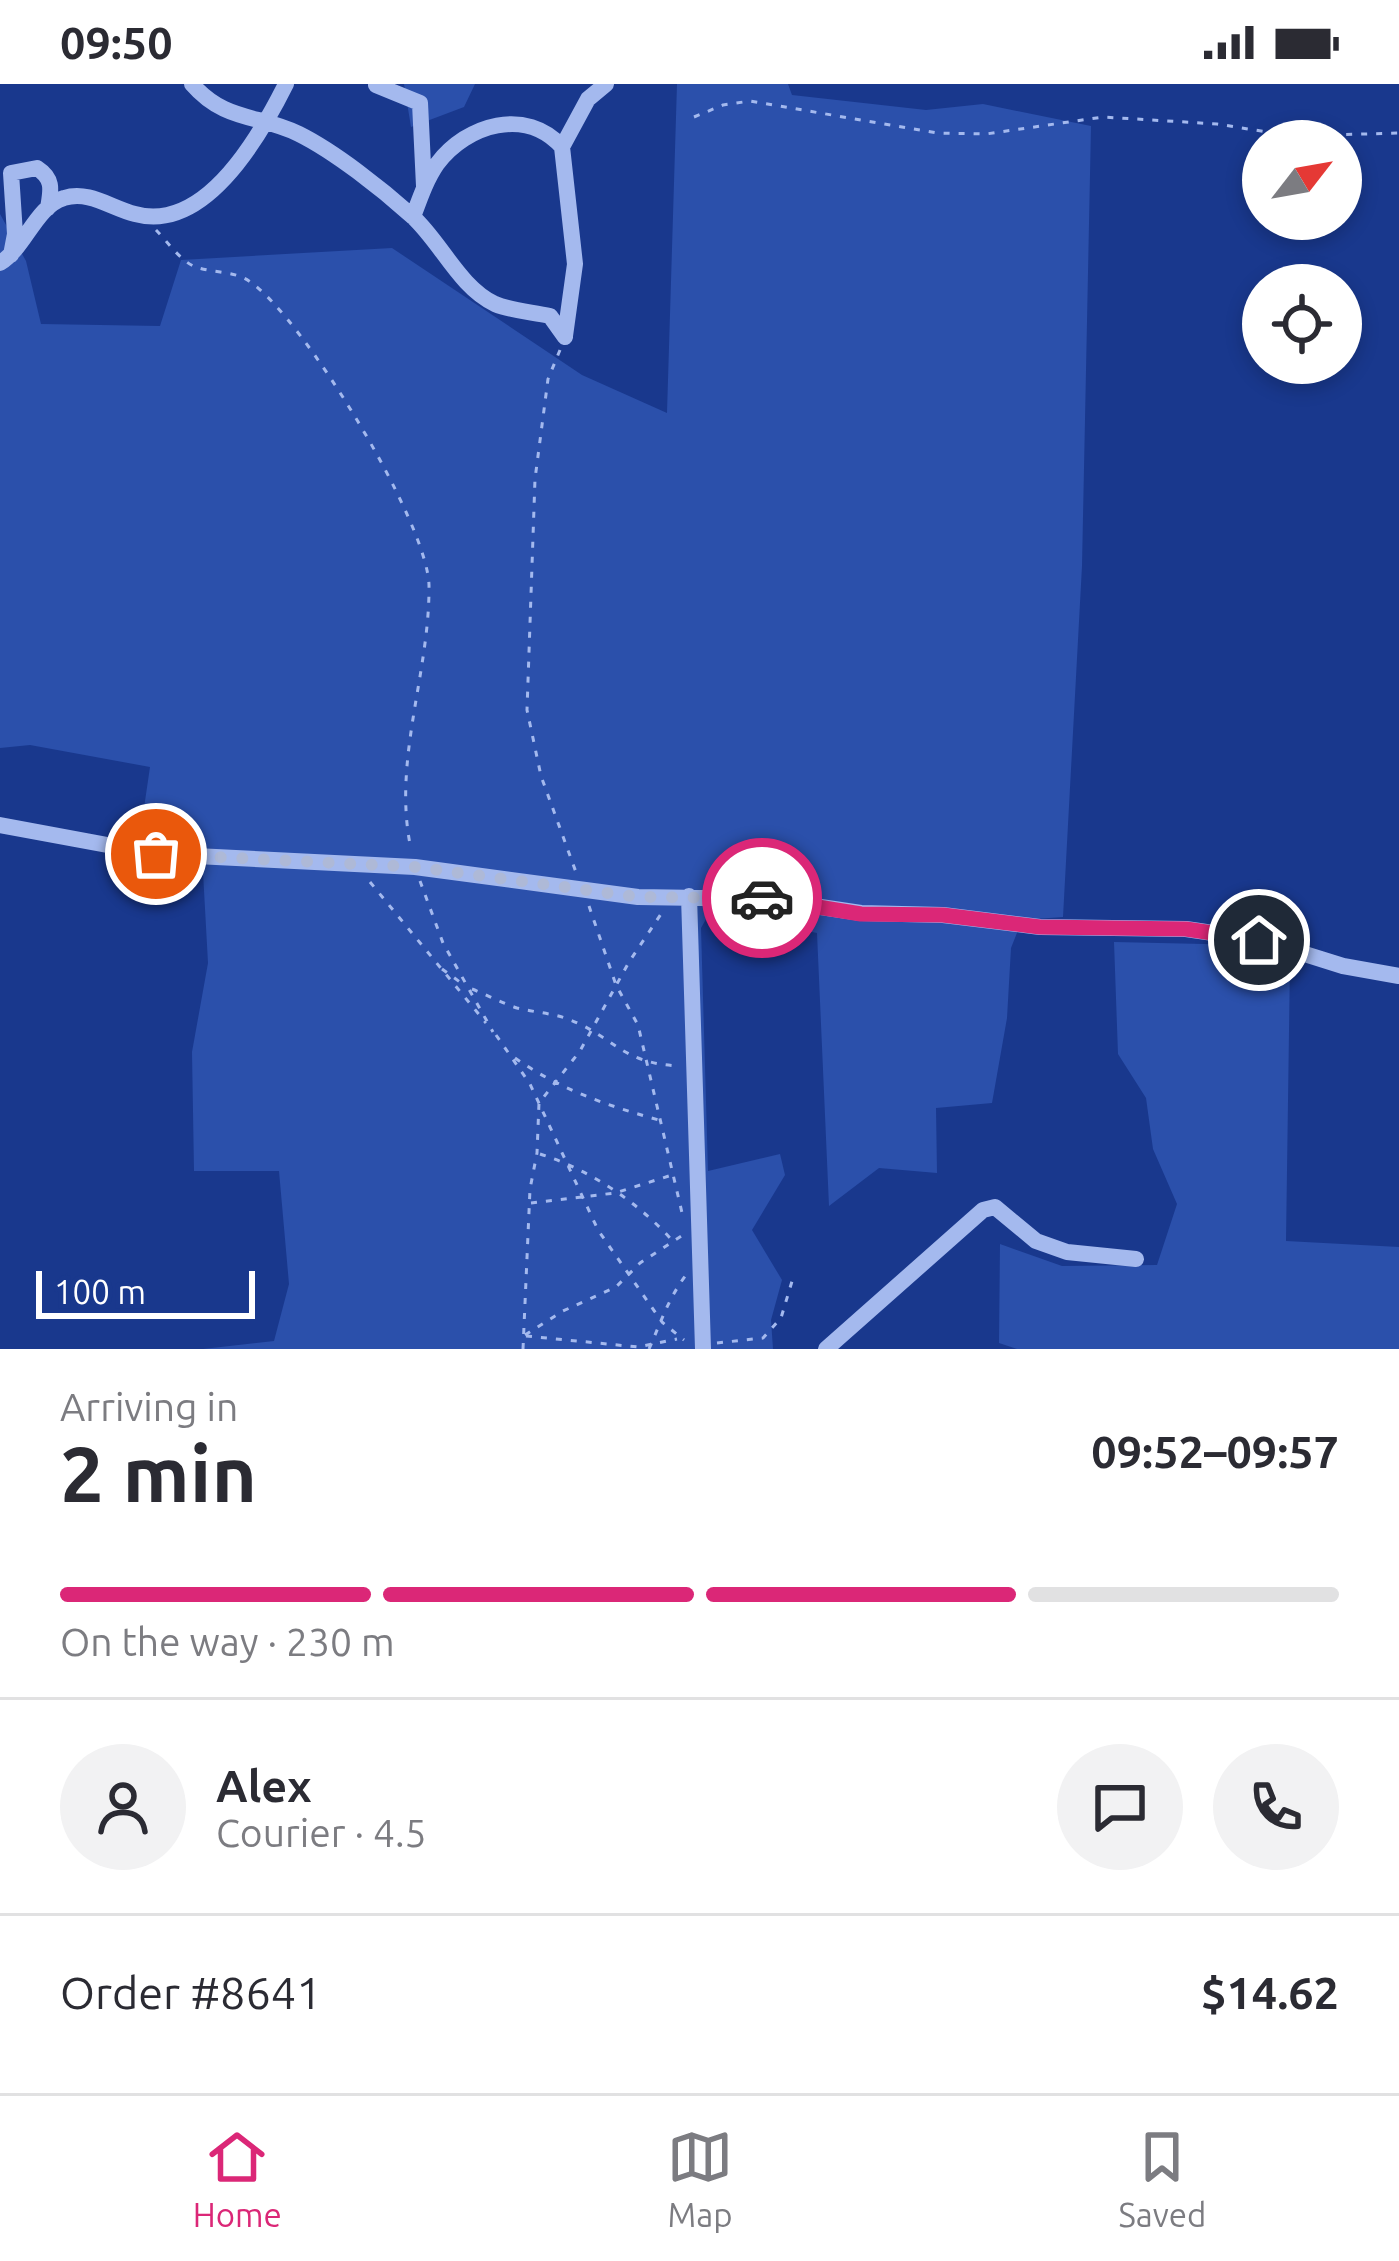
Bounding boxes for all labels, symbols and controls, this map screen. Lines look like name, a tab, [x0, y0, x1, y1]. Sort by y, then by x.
text: 09:50	[60, 17, 173, 68]
north arrow	[1242, 120, 1362, 240]
map controls	[1242, 120, 1362, 384]
button: locate	[1242, 264, 1362, 384]
pin	[105, 803, 207, 905]
icon: bag	[123, 821, 189, 887]
courier	[702, 838, 822, 958]
icon: car	[729, 865, 795, 931]
pin	[1208, 889, 1310, 991]
icon: home	[1226, 907, 1292, 973]
scale bar	[36, 1265, 255, 1318]
text: 100 m	[54, 1273, 146, 1310]
text: Arriving in	[60, 1385, 238, 1428]
text: 09:52–09:57	[1091, 1426, 1339, 1477]
text: 2 min	[60, 1429, 257, 1517]
text: On the way · 230 m	[60, 1620, 395, 1663]
button: person	[60, 1744, 186, 1870]
button: chat	[1057, 1744, 1183, 1870]
button: phone	[1213, 1744, 1339, 1870]
text: Alex	[216, 1760, 312, 1811]
text: Courier · 4.5	[216, 1811, 427, 1854]
text: Order #8641	[60, 1967, 322, 2018]
text: $14.62	[1201, 1967, 1339, 2018]
tab: Home	[193, 2124, 282, 2233]
tab: Map	[667, 2124, 733, 2233]
tab: Saved	[1118, 2124, 1206, 2233]

